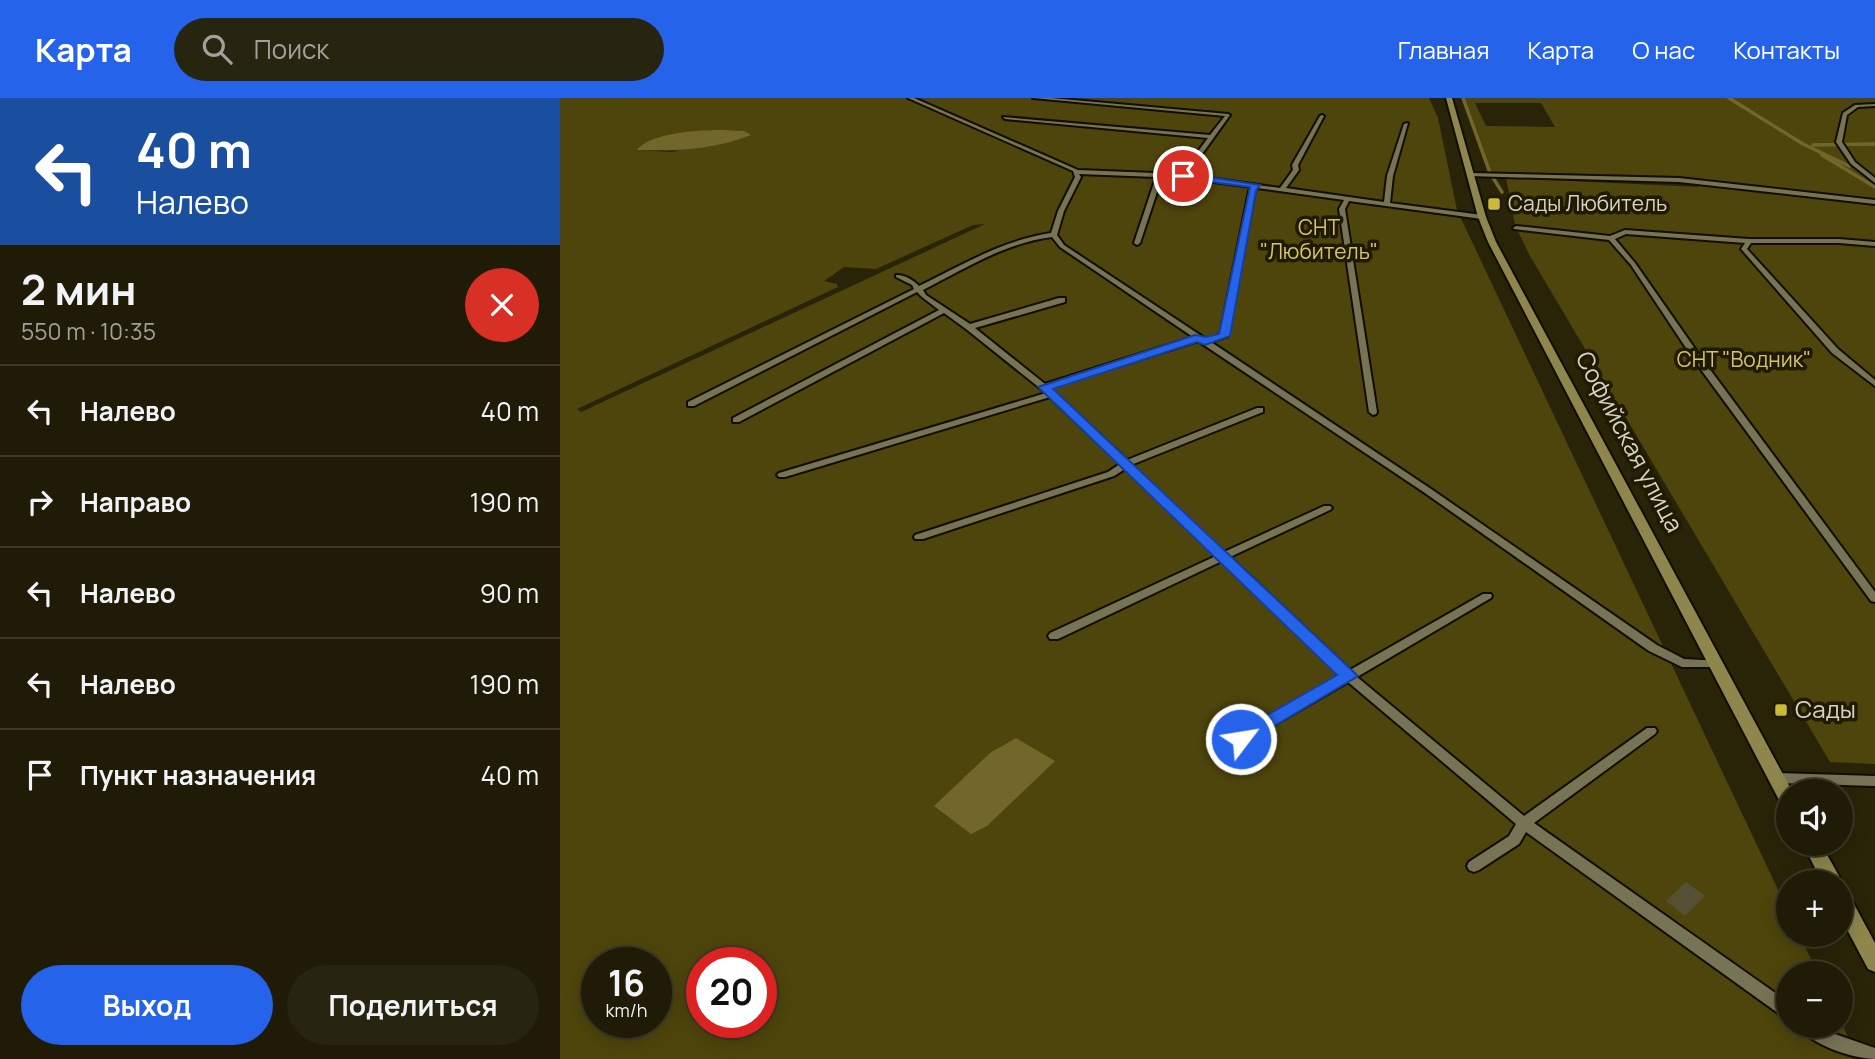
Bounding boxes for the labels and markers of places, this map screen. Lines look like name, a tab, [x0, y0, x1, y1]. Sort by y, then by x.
pin	[1153, 146, 1213, 206]
place label: Сады Любитель	[1508, 189, 1667, 217]
marker: Сады Любитель	[1486, 196, 1502, 212]
place label: Сады	[1795, 692, 1856, 725]
marker: Сады	[1773, 702, 1789, 718]

